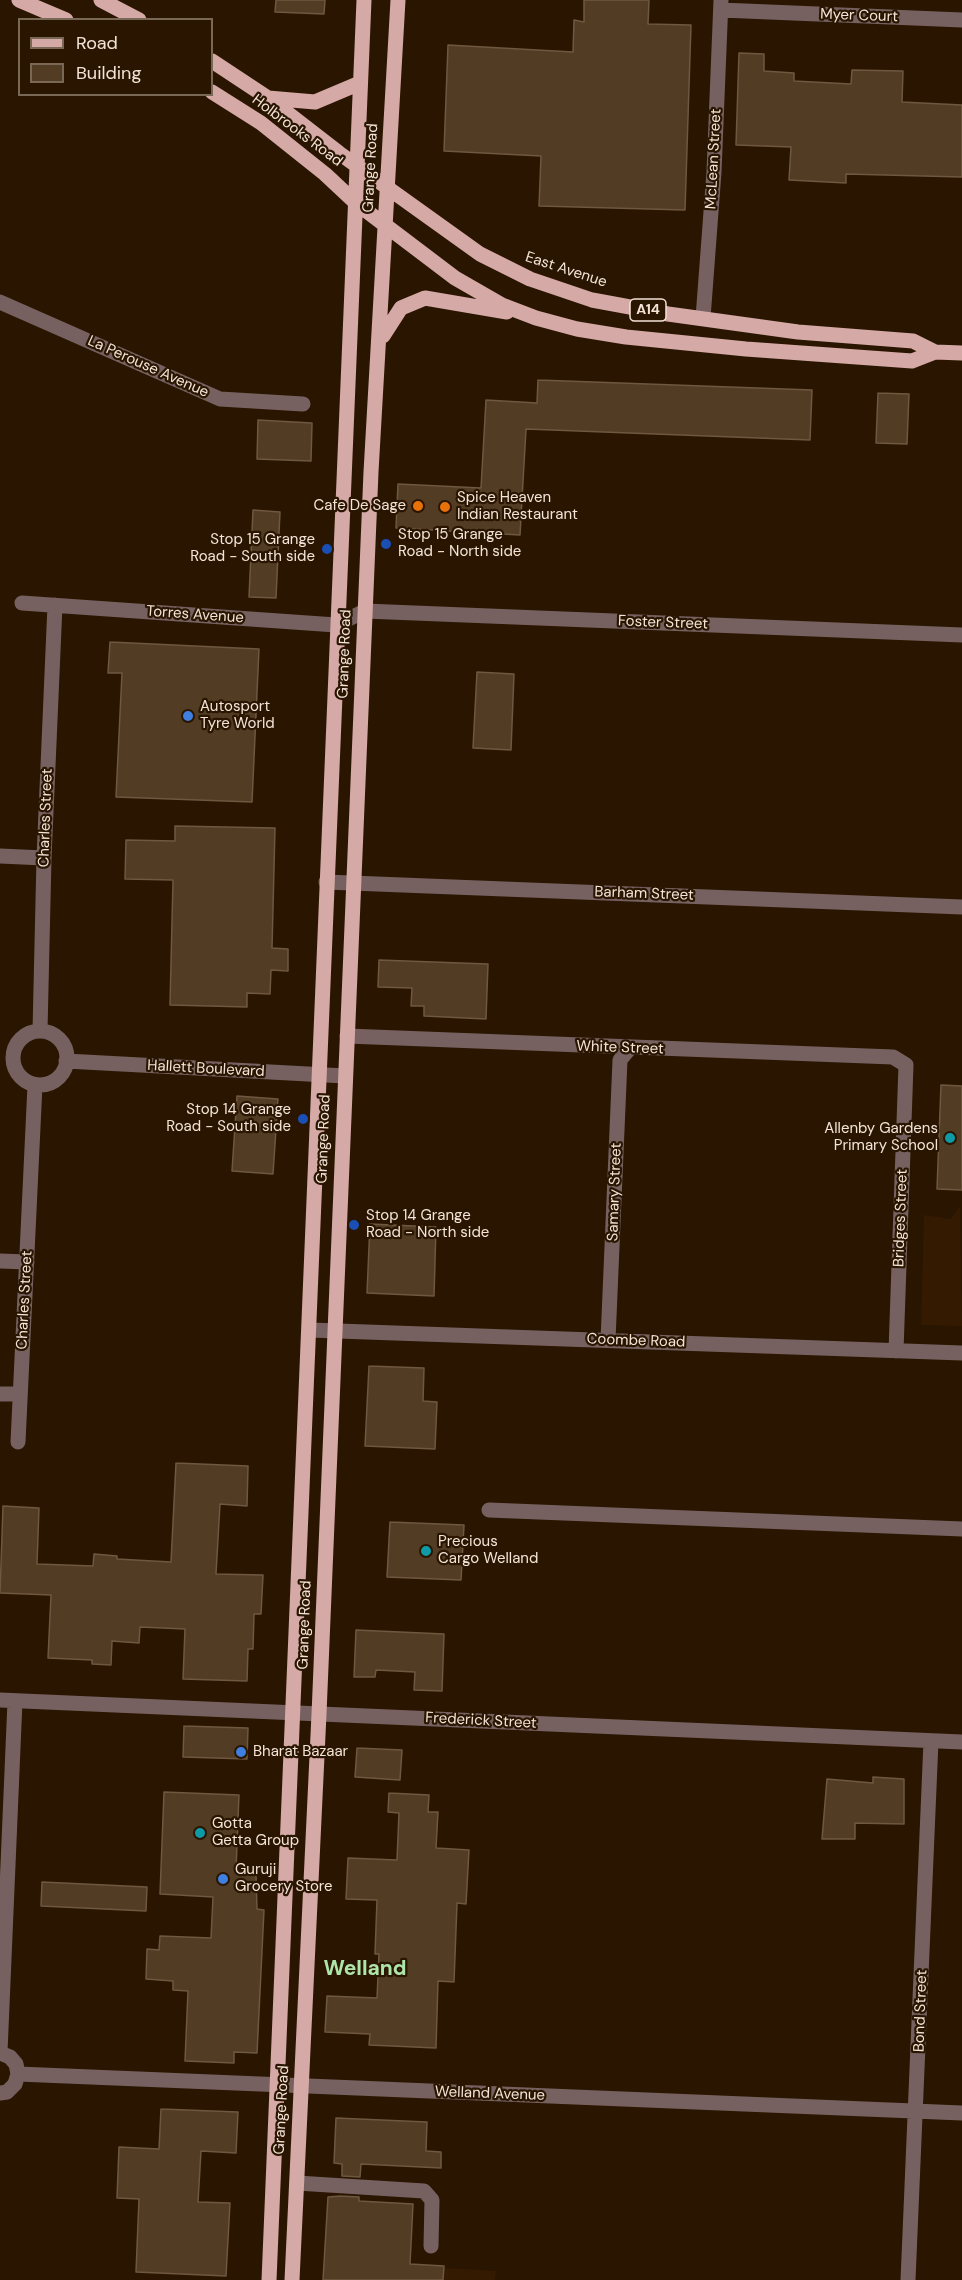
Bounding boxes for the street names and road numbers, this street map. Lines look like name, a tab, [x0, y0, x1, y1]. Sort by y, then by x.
street label: Myer Court	[820, 6, 898, 26]
street label: Holbrooks Road	[248, 91, 346, 171]
street label: McLean Street	[702, 108, 726, 210]
street label: Grange Road	[360, 123, 382, 213]
street label: East Avenue	[523, 248, 609, 292]
road number: A14	[630, 299, 666, 321]
street label: La Perouse Avenue	[85, 332, 211, 402]
street label: Torres Avenue	[146, 603, 244, 627]
street label: Grange Road	[334, 609, 356, 699]
street label: Foster Street	[618, 612, 708, 634]
street label: Charles Street	[35, 768, 57, 868]
street label: Barham Street	[594, 883, 694, 905]
street label: White Street	[576, 1037, 664, 1059]
street label: Hallett Boulevard	[147, 1057, 265, 1081]
street label: Grange Road	[313, 1094, 335, 1184]
street label: Samary Street	[604, 1142, 626, 1242]
street label: Bridges Street	[890, 1169, 912, 1267]
street label: Charles Street	[13, 1250, 37, 1350]
street label: Coombe Road	[586, 1330, 686, 1352]
street label: Grange Road	[294, 1580, 316, 1670]
street label: Frederick Street	[425, 1709, 537, 1733]
street label: Bond Street	[911, 1969, 931, 2053]
street label: Grange Road	[271, 2065, 293, 2155]
street label: Welland Avenue	[435, 2083, 545, 2105]

